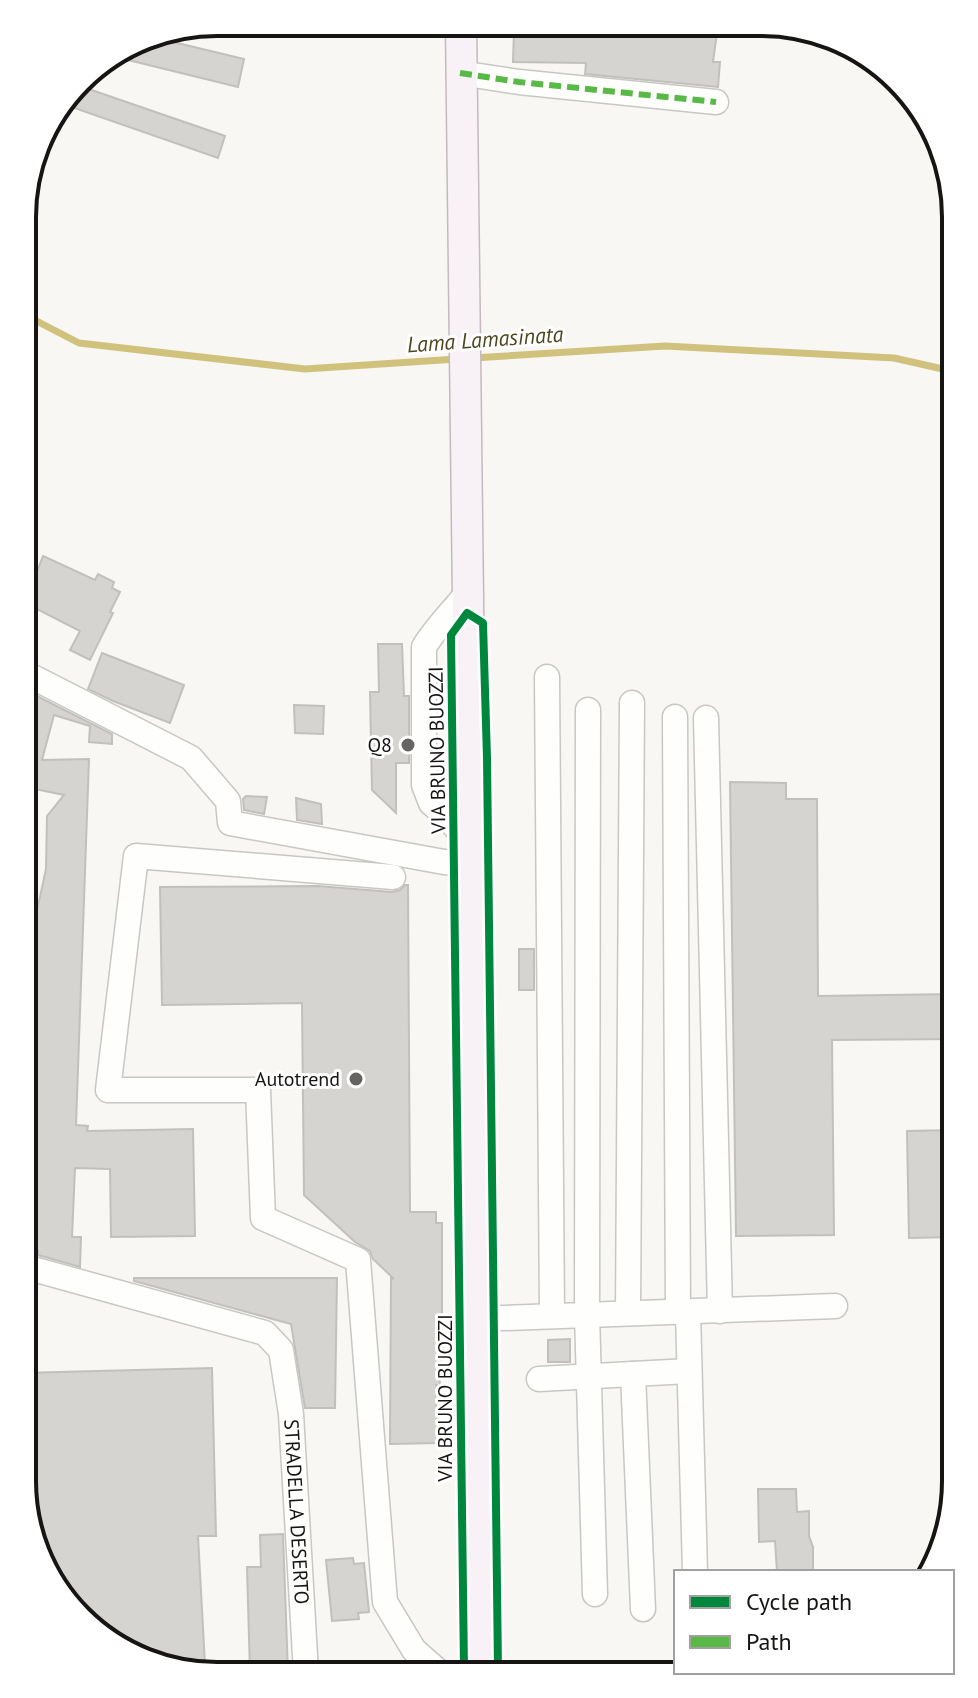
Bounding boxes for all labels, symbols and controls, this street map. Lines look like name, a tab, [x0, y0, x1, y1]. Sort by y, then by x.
water label: Lama Lamasinata	[406, 320, 564, 358]
street label: VIA BRUNO BUOZZI	[423, 666, 451, 835]
place label: Q8	[367, 732, 392, 758]
marker: Q8	[399, 736, 417, 754]
place label: Autotrend	[255, 1066, 340, 1092]
marker: Autotrend	[347, 1070, 365, 1088]
street label: VIA BRUNO BUOZZI	[432, 1314, 458, 1483]
street label: STRADELLA DESERTO	[278, 1418, 315, 1605]
legend	[674, 1570, 954, 1674]
text: Cycle path	[746, 1586, 852, 1617]
text: Path	[746, 1626, 792, 1657]

